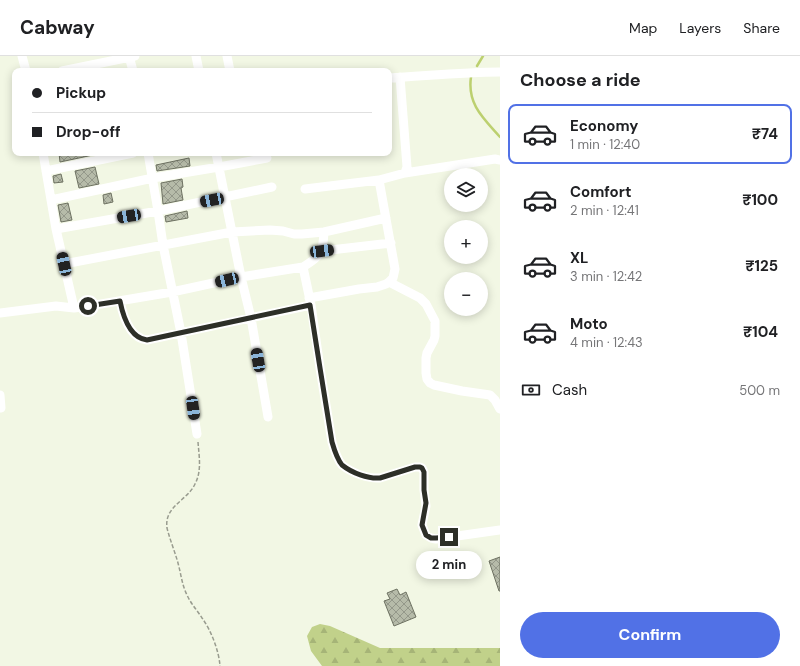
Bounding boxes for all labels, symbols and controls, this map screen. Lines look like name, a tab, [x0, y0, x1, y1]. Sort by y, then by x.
text: Cabway	[20, 15, 95, 40]
text: Map	[629, 19, 657, 37]
text: Layers	[679, 19, 721, 37]
text: Share	[743, 19, 780, 37]
text: Choose a ride	[520, 68, 641, 92]
text: Pickup	[56, 83, 106, 103]
icon: car	[522, 116, 558, 152]
text: Economy	[570, 116, 638, 136]
text: Drop-off	[56, 122, 121, 142]
text: ₹74	[752, 124, 778, 144]
text: 1 min · 12:40	[570, 136, 640, 153]
map controls	[444, 168, 488, 316]
button: layers	[444, 168, 488, 212]
icon: car	[522, 182, 558, 218]
text: Comfort	[570, 182, 631, 202]
text: ₹100	[742, 190, 778, 210]
car	[199, 192, 225, 208]
text: 2 min · 12:41	[570, 202, 639, 219]
car	[116, 208, 142, 224]
button: +	[444, 220, 488, 264]
car	[309, 244, 335, 258]
icon: car	[522, 248, 558, 284]
text: XL	[570, 248, 588, 268]
car	[56, 251, 72, 277]
text: ₹125	[745, 256, 778, 276]
text: 3 min · 12:42	[570, 268, 642, 285]
car	[214, 271, 240, 289]
button: −	[444, 272, 488, 316]
route start	[79, 297, 97, 315]
icon: car	[522, 314, 558, 350]
text: Moto	[570, 314, 608, 334]
text: ₹104	[743, 322, 778, 342]
text: 4 min · 12:43	[570, 334, 643, 351]
car	[250, 347, 266, 373]
icon: cash	[520, 379, 542, 401]
text: Cash	[552, 380, 587, 400]
text: 500 m	[739, 382, 780, 399]
car	[185, 395, 201, 421]
route end	[440, 528, 458, 546]
callout: 2 min	[416, 551, 482, 579]
text: 2 min	[432, 556, 466, 573]
button: Confirm	[520, 612, 780, 658]

